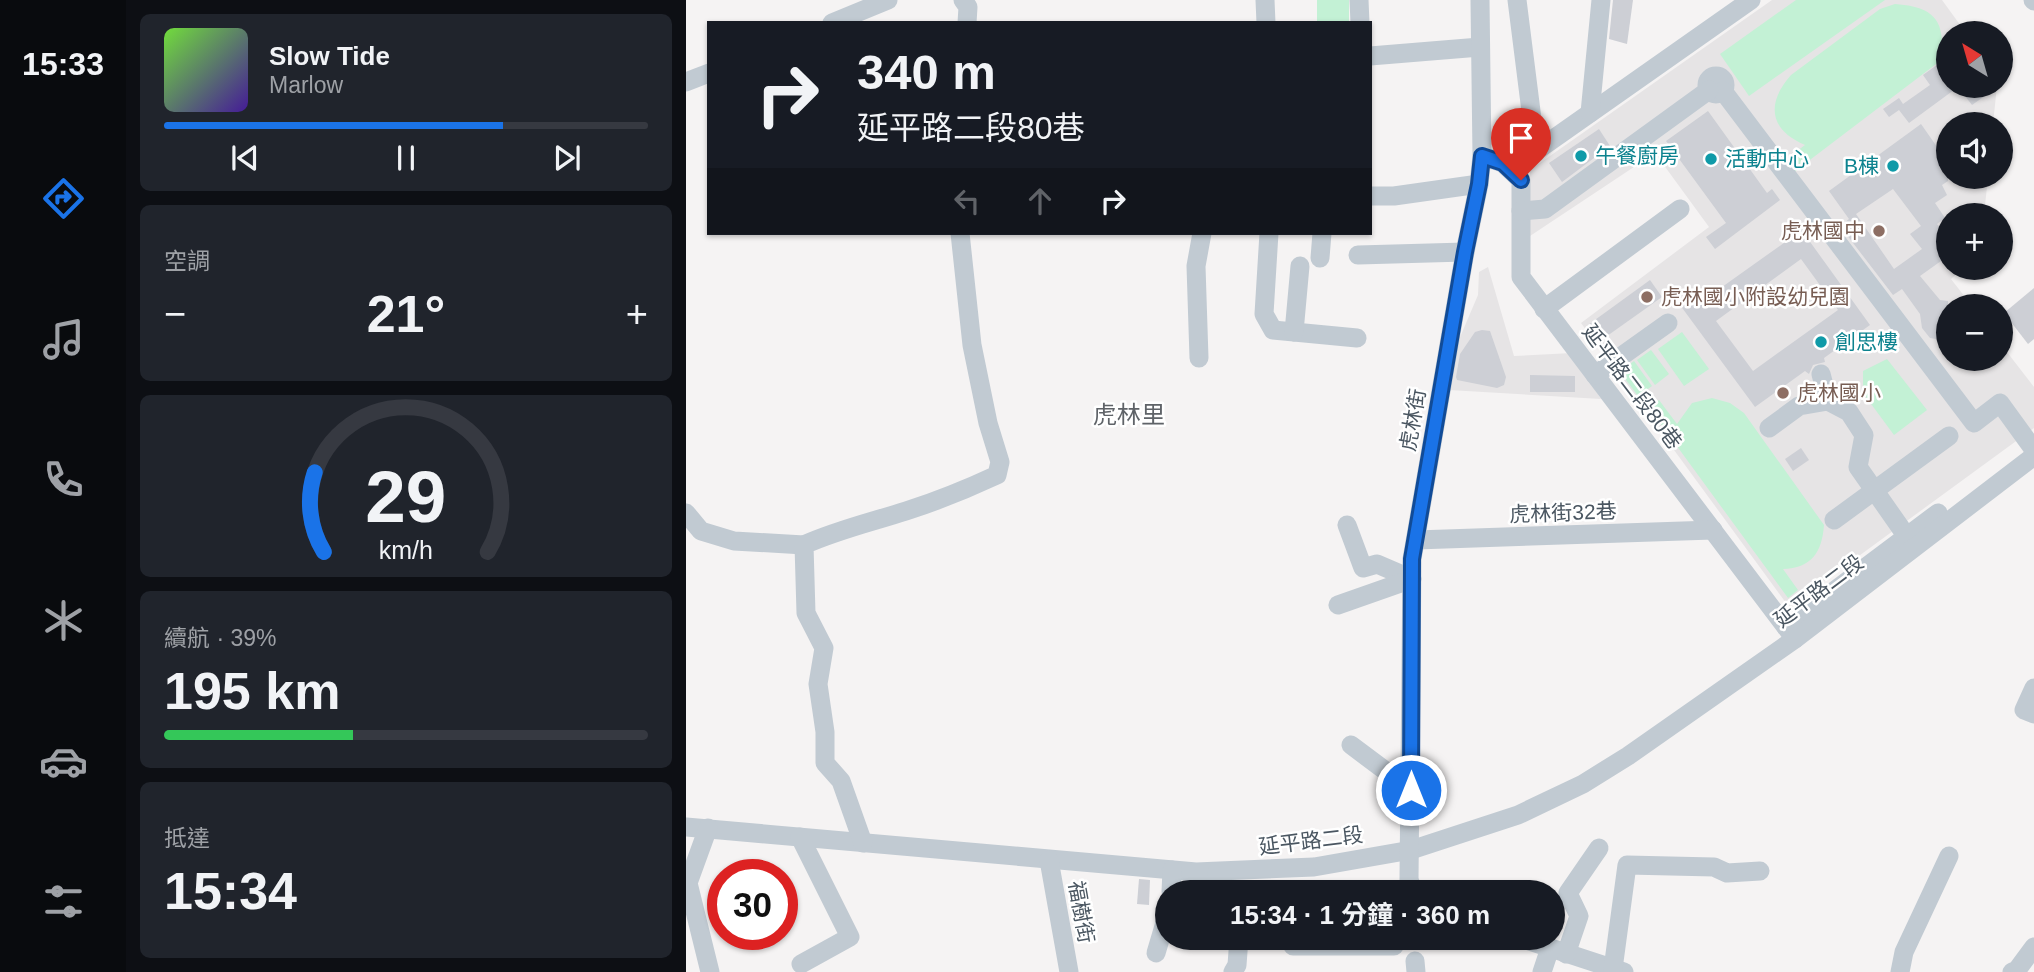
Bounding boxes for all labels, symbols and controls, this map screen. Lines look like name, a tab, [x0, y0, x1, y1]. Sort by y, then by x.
north arrow	[1936, 21, 2012, 98]
map controls	[1936, 21, 2013, 371]
text: Slow Tide	[269, 41, 390, 71]
text: 340 m	[857, 45, 996, 99]
text: 15:33	[22, 46, 104, 82]
icon: right	[742, 49, 833, 140]
text: Marlow	[269, 72, 343, 98]
pin	[1491, 108, 1551, 180]
text: 延平路二段80巷	[857, 110, 1085, 146]
button: sound	[1936, 112, 2013, 189]
icon: arrive	[1502, 119, 1540, 157]
icon: previous	[226, 139, 264, 177]
icon: pause	[387, 139, 425, 177]
icon: next	[548, 139, 586, 177]
place label: 午餐廚房	[1595, 144, 1679, 167]
place label: 活動中心	[1725, 147, 1809, 170]
marker: 午餐廚房	[1573, 148, 1589, 164]
marker: 活動中心	[1703, 151, 1719, 167]
place label: B棟	[1844, 154, 1879, 177]
marker: B棟	[1885, 158, 1901, 174]
icon: directions	[39, 174, 88, 223]
icon: left	[948, 182, 986, 220]
icon: ahead	[1021, 182, 1059, 220]
icon: right	[1094, 182, 1132, 220]
button: +	[1936, 203, 2013, 280]
place label: 虎林國中	[1781, 219, 1865, 242]
marker: 虎林國中	[1871, 223, 1887, 239]
text: 空調	[164, 248, 210, 274]
text: 21°	[367, 285, 445, 343]
place label: 虎林國小附設幼兒園	[1661, 285, 1850, 308]
marker: 虎林國小附設幼兒園	[1639, 289, 1655, 305]
text: −	[164, 293, 186, 335]
text: +	[626, 293, 648, 335]
button: −	[1936, 294, 2013, 371]
icon: music	[39, 315, 88, 364]
street label: 延平路二段80巷	[1578, 320, 1687, 453]
place label: 創思樓	[1835, 330, 1898, 353]
marker: 創思樓	[1813, 334, 1829, 350]
place label: 虎林國小	[1797, 381, 1881, 404]
marker: 虎林國小	[1775, 385, 1791, 401]
street label: 虎林街	[1396, 387, 1429, 453]
district label: 虎林里	[1093, 401, 1165, 428]
icon: phone	[39, 455, 88, 504]
text: 29	[366, 456, 446, 537]
street label: 虎林街32巷	[1509, 499, 1617, 526]
text: km/h	[379, 536, 433, 564]
street label: 延平路二段	[1770, 550, 1868, 631]
icon: climate	[39, 596, 88, 645]
text: 續航 · 39%	[164, 625, 276, 651]
text: 195 km	[164, 662, 340, 720]
icon: car	[39, 737, 88, 786]
position arrow	[1374, 753, 1448, 827]
street label: 延平路二段	[1257, 823, 1364, 858]
text: 抵達	[164, 825, 210, 851]
speed limit sign: 30	[707, 859, 798, 950]
text: 15:34	[164, 862, 297, 920]
icon: filters	[39, 877, 88, 926]
street label: 福樹街	[1065, 879, 1098, 945]
text: 15:34 · 1 分鐘 · 360 m	[1230, 900, 1490, 930]

